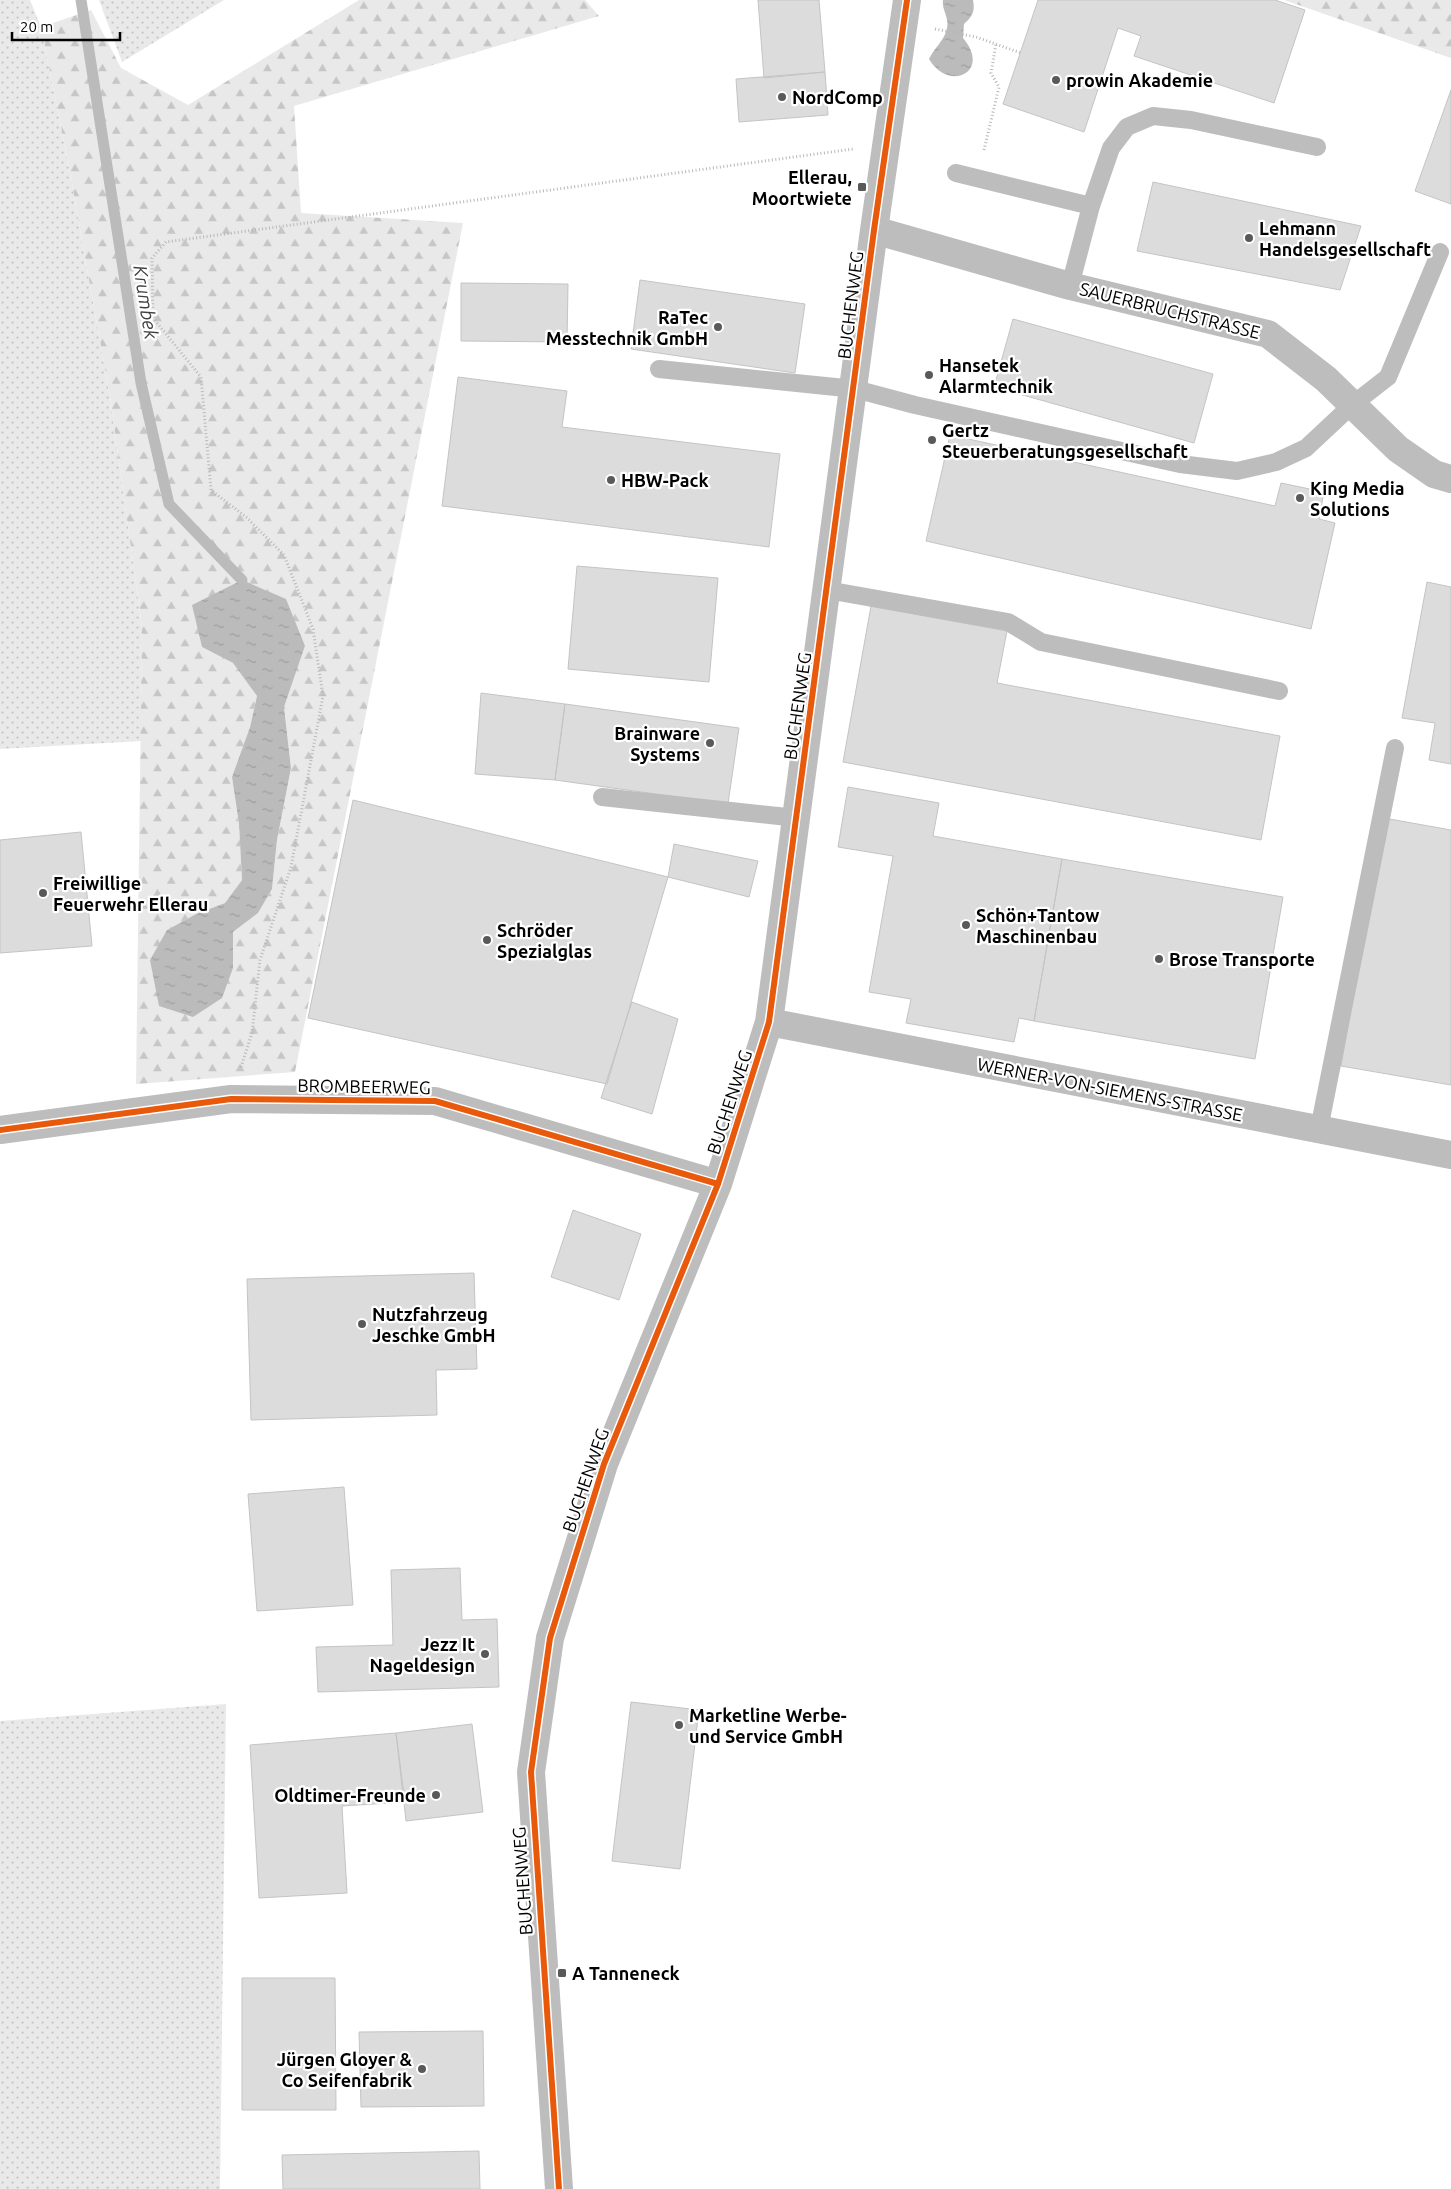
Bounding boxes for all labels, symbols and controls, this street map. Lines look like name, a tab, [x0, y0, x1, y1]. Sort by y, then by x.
scale bar	[12, 10, 120, 42]
text: 20 m	[20, 18, 53, 35]
place label: prowin Akademie	[1066, 70, 1213, 90]
marker: prowin Akademie	[1050, 74, 1062, 86]
place label: NordComp	[792, 87, 883, 107]
marker: NordComp	[776, 91, 788, 103]
place label: Ellerau, Moortwiete	[752, 167, 852, 208]
marker: Ellerau, Moortwiete	[856, 181, 868, 193]
place label: Lehmann Handelsgesellschaft	[1259, 218, 1431, 259]
marker: Lehmann Handelsgesellschaft	[1243, 232, 1255, 244]
street label: BUCHENWEG	[833, 250, 867, 360]
water label: Krumbek	[129, 263, 163, 341]
street label: SAUERBRUCHSTRASSE	[1078, 278, 1262, 342]
place label: RaTec Messtechnik GmbH	[546, 307, 708, 348]
marker: RaTec Messtechnik GmbH	[712, 321, 724, 333]
place label: Hansetek Alarmtechnik	[939, 355, 1053, 396]
marker: Hansetek Alarmtechnik	[923, 369, 935, 381]
place label: Gertz Steuerberatungsgesellschaft	[942, 420, 1188, 461]
marker: Gertz Steuerberatungsgesellschaft	[926, 434, 938, 446]
place label: HBW-Pack	[621, 470, 708, 490]
marker: HBW-Pack	[605, 474, 617, 486]
place label: King Media Solutions	[1310, 478, 1405, 519]
marker: King Media Solutions	[1294, 492, 1306, 504]
street label: BUCHENWEG	[780, 651, 814, 761]
place label: Brainware Systems	[614, 723, 700, 764]
marker: Brainware Systems	[704, 737, 716, 749]
place label: Freiwillige Feuerwehr Ellerau	[53, 873, 208, 914]
marker: Freiwillige Feuerwehr Ellerau	[37, 887, 49, 899]
place label: Schön+Tantow Maschinenbau	[976, 905, 1099, 946]
marker: Schön+Tantow Maschinenbau	[960, 919, 972, 931]
place label: Schröder Spezialglas	[497, 920, 592, 961]
marker: Schröder Spezialglas	[481, 934, 493, 946]
place label: Brose Transporte	[1169, 949, 1315, 969]
marker: Brose Transporte	[1153, 953, 1165, 965]
street label: BUCHENWEG	[703, 1047, 755, 1157]
street label: WERNER-VON-SIEMENS-STRASSE	[976, 1053, 1244, 1125]
street label: BROMBEERWEG	[297, 1075, 431, 1097]
place label: Nutzfahrzeug Jeschke GmbH	[372, 1304, 496, 1345]
marker: Nutzfahrzeug Jeschke GmbH	[356, 1318, 368, 1330]
street label: BUCHENWEG	[558, 1425, 612, 1535]
place label: Jezz It Nageldesign	[370, 1634, 475, 1675]
marker: Jezz It Nageldesign	[479, 1648, 491, 1660]
place label: Marketline Werbe- und Service GmbH	[689, 1705, 847, 1746]
marker: Marketline Werbe- und Service GmbH	[673, 1719, 685, 1731]
place label: Oldtimer-Freunde	[274, 1785, 426, 1805]
marker: Oldtimer-Freunde	[430, 1789, 442, 1801]
street label: BUCHENWEG	[508, 1826, 536, 1936]
place label: A Tanneneck	[572, 1963, 680, 1983]
marker: A Tanneneck	[556, 1967, 568, 1979]
place label: Jürgen Gloyer & Co Seifenfabrik	[277, 2049, 413, 2090]
marker: Jürgen Gloyer & Co Seifenfabrik	[416, 2063, 428, 2075]

